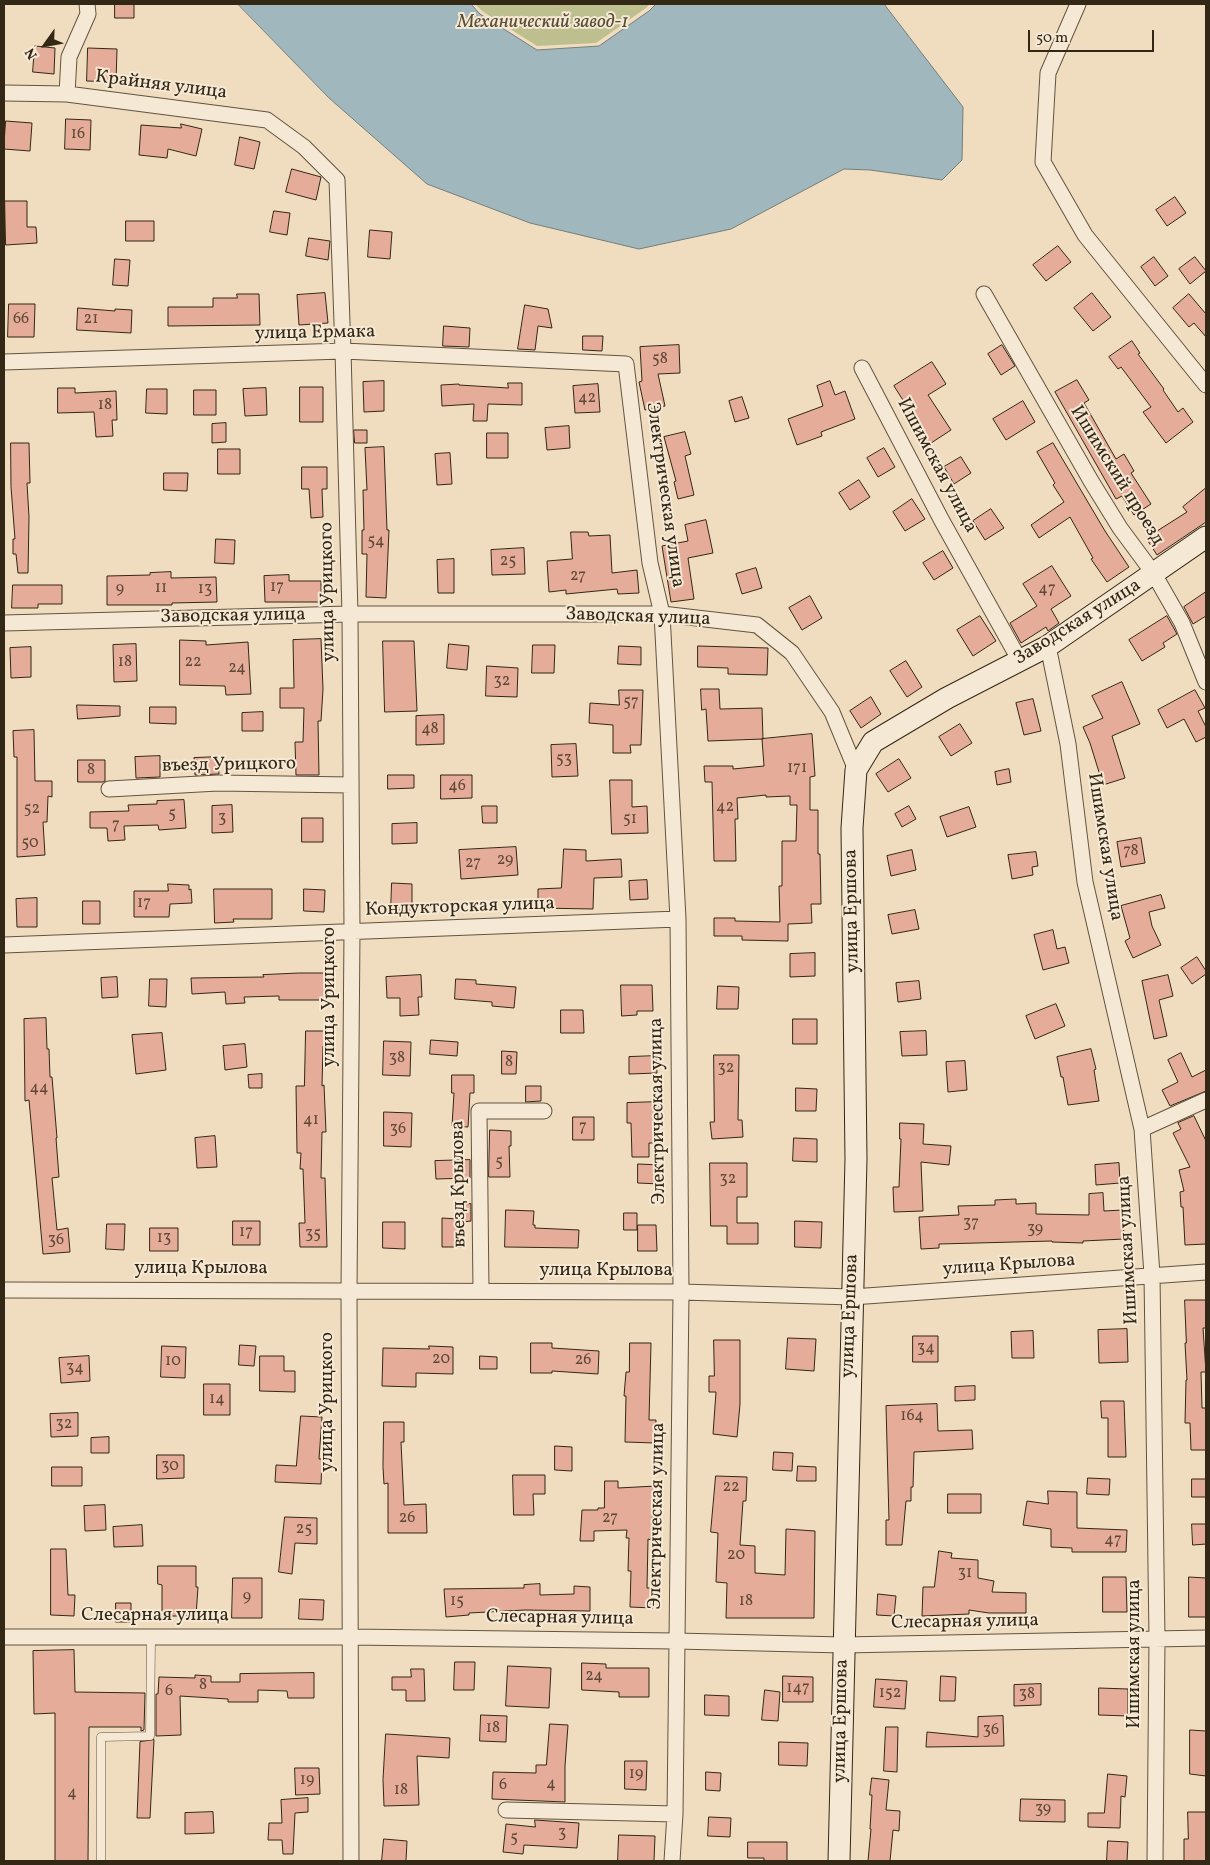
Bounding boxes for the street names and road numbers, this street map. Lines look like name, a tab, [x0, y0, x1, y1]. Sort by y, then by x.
street label: Крайняя улица	[94, 67, 228, 105]
street label: улица Ермака	[254, 322, 376, 346]
street label: Ишимская улица	[891, 395, 981, 537]
street label: Электрическая улица	[640, 401, 688, 589]
street label: Ишимский проезд	[1064, 402, 1168, 550]
street label: улица Урицкого	[316, 522, 342, 662]
street label: Заводская улица	[1010, 575, 1146, 671]
street label: Заводская улица	[160, 604, 306, 630]
street label: Заводская улица	[565, 604, 711, 632]
street label: въезд Урицкого	[162, 753, 296, 779]
street label: Ишимская улица	[1081, 771, 1127, 923]
street label: улица Ершова	[841, 849, 865, 973]
street label: Кондукторская улица	[365, 893, 555, 923]
street label: улица Урицкого	[320, 927, 342, 1067]
street label: Электрическая улица	[646, 1017, 672, 1205]
street label: въезд Крылова	[447, 1120, 473, 1248]
street label: Ишимская улица	[1114, 1175, 1144, 1325]
street label: улица Крылова	[942, 1250, 1076, 1282]
street label: улица Ершова	[837, 1254, 865, 1378]
street label: улица Крылова	[134, 1259, 268, 1281]
street label: улица Крылова	[539, 1261, 673, 1283]
street label: улица Урицкого	[318, 1332, 340, 1472]
street label: Электрическая улица	[645, 1422, 671, 1610]
street label: Ишимская улица	[1125, 1579, 1147, 1729]
street label: Слесарная улица	[81, 1606, 229, 1628]
street label: Слесарная улица	[486, 1606, 634, 1632]
street label: Слесарная улица	[891, 1610, 1039, 1636]
street label: улица Ершова	[830, 1659, 854, 1783]

